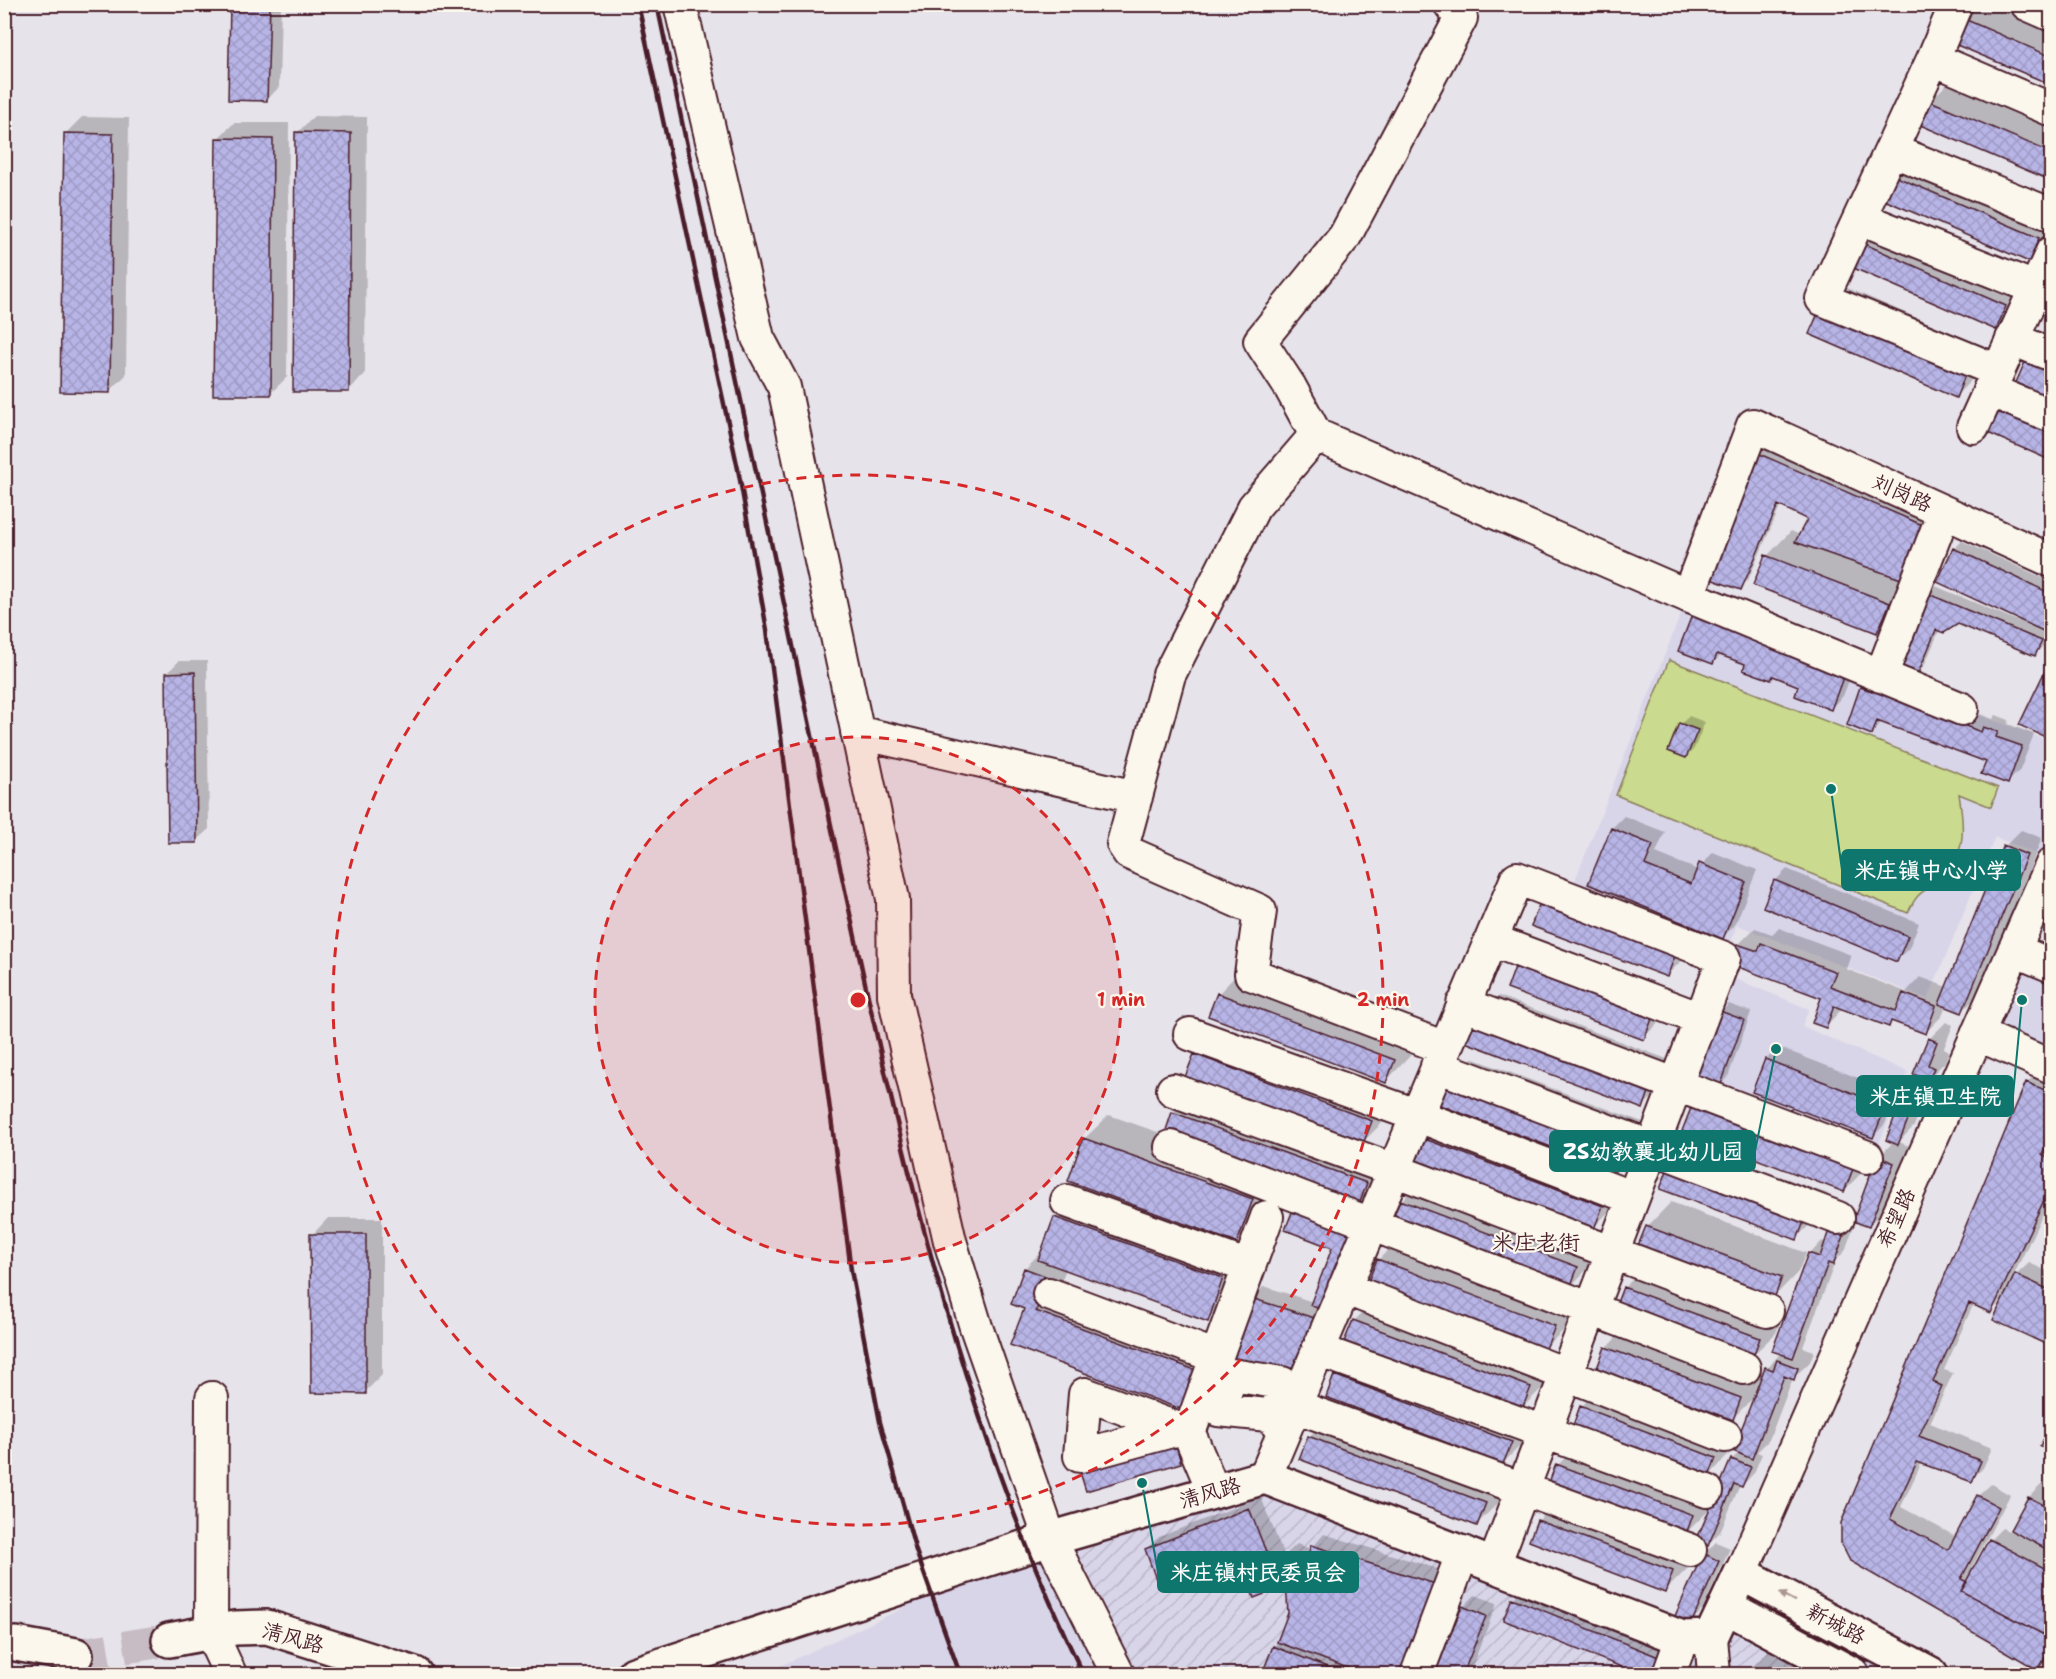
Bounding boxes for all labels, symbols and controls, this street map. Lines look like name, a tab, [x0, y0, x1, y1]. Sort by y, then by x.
street label: 刘岗路	[1868, 467, 1936, 519]
callout: 米庄镇中心小学	[1842, 850, 2020, 890]
text: 米庄镇中心小学	[1854, 856, 2008, 885]
text: 1 min	[1097, 988, 1145, 1012]
text: 2 min	[1357, 988, 1409, 1012]
centre of rings	[848, 990, 868, 1010]
callout: 米庄镇卫生院	[1857, 1076, 2013, 1116]
text: 米庄镇卫生院	[1869, 1082, 2001, 1111]
callout: ZS幼教襄北幼儿园	[1550, 1131, 1755, 1171]
text: ZS幼教襄北幼儿园	[1563, 1137, 1743, 1166]
street label: 希望路	[1870, 1184, 1922, 1252]
district label: 米庄老街	[1492, 1228, 1580, 1257]
street label: 清风路	[1176, 1471, 1244, 1515]
callout: 米庄镇村民委员会	[1158, 1552, 1358, 1592]
text: 米庄镇村民委员会	[1170, 1558, 1346, 1587]
one-way arrow	[1779, 1592, 1796, 1602]
street label: 新城路	[1802, 1597, 1870, 1651]
street label: 清风路	[259, 1616, 327, 1660]

